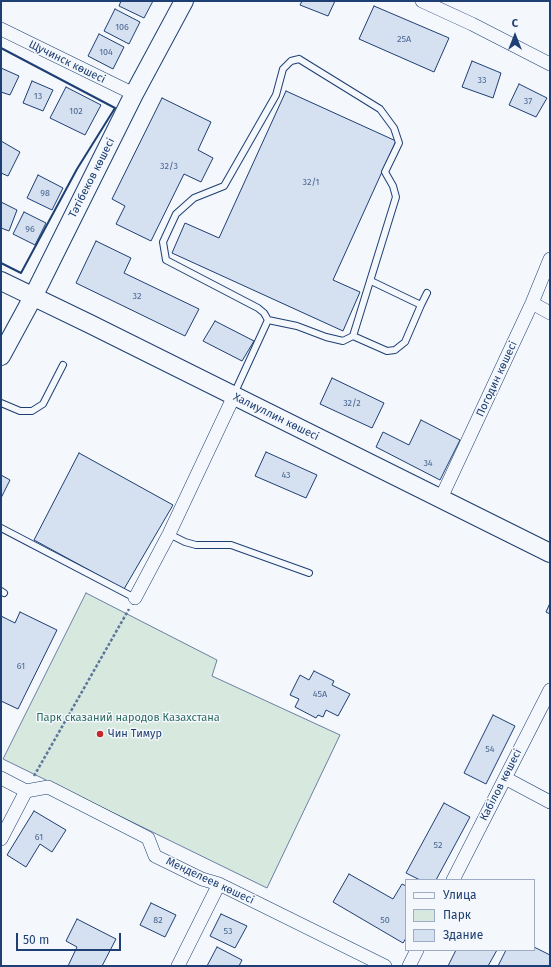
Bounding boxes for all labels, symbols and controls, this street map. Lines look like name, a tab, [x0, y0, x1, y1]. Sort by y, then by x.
north arrow	[495, 16, 535, 56]
text: С	[512, 17, 518, 30]
house number: 106	[115, 22, 129, 32]
house number: 25А	[397, 34, 411, 44]
street label: Щучинск көшесі	[26, 38, 108, 86]
house number: 104	[99, 47, 113, 57]
house number: 33	[478, 75, 486, 85]
house number: 13	[34, 91, 42, 101]
house number: 37	[524, 96, 532, 106]
house number: 102	[69, 106, 83, 116]
street label: Тәтібеков көшесі	[66, 136, 118, 220]
house number: 32/3	[160, 161, 178, 171]
house number: 32/1	[303, 177, 319, 187]
house number: 98	[40, 188, 50, 198]
house number: 96	[25, 224, 35, 234]
house number: 32	[133, 291, 141, 301]
street label: Погодин көшесі	[474, 339, 520, 419]
street label: Халиуллин көшесі	[231, 390, 321, 444]
house number: 32/2	[343, 398, 361, 408]
house number: 34	[423, 458, 433, 468]
house number: 43	[281, 470, 291, 480]
house number: 61	[17, 661, 25, 671]
house number: 45А	[313, 689, 327, 699]
park label: Парк сказаний народов Казахстана	[36, 711, 220, 725]
place label: Чин Тимур	[108, 727, 162, 741]
marker: Чин Тимур	[95, 729, 105, 739]
house number: 54	[485, 744, 495, 754]
street label: Кабілов көшесі	[477, 747, 525, 823]
house number: 61	[35, 832, 43, 842]
house number: 52	[434, 840, 442, 850]
street label: Менделеев көшесі	[164, 855, 256, 907]
legend	[405, 879, 535, 951]
text: Улица	[443, 888, 477, 902]
text: Парк	[443, 908, 471, 922]
house number: 82	[153, 915, 163, 925]
house number: 50	[380, 915, 390, 925]
scale bar	[18, 925, 123, 951]
house number: 53	[224, 926, 232, 936]
text: Здание	[443, 928, 483, 942]
text: 50 m	[23, 933, 49, 947]

